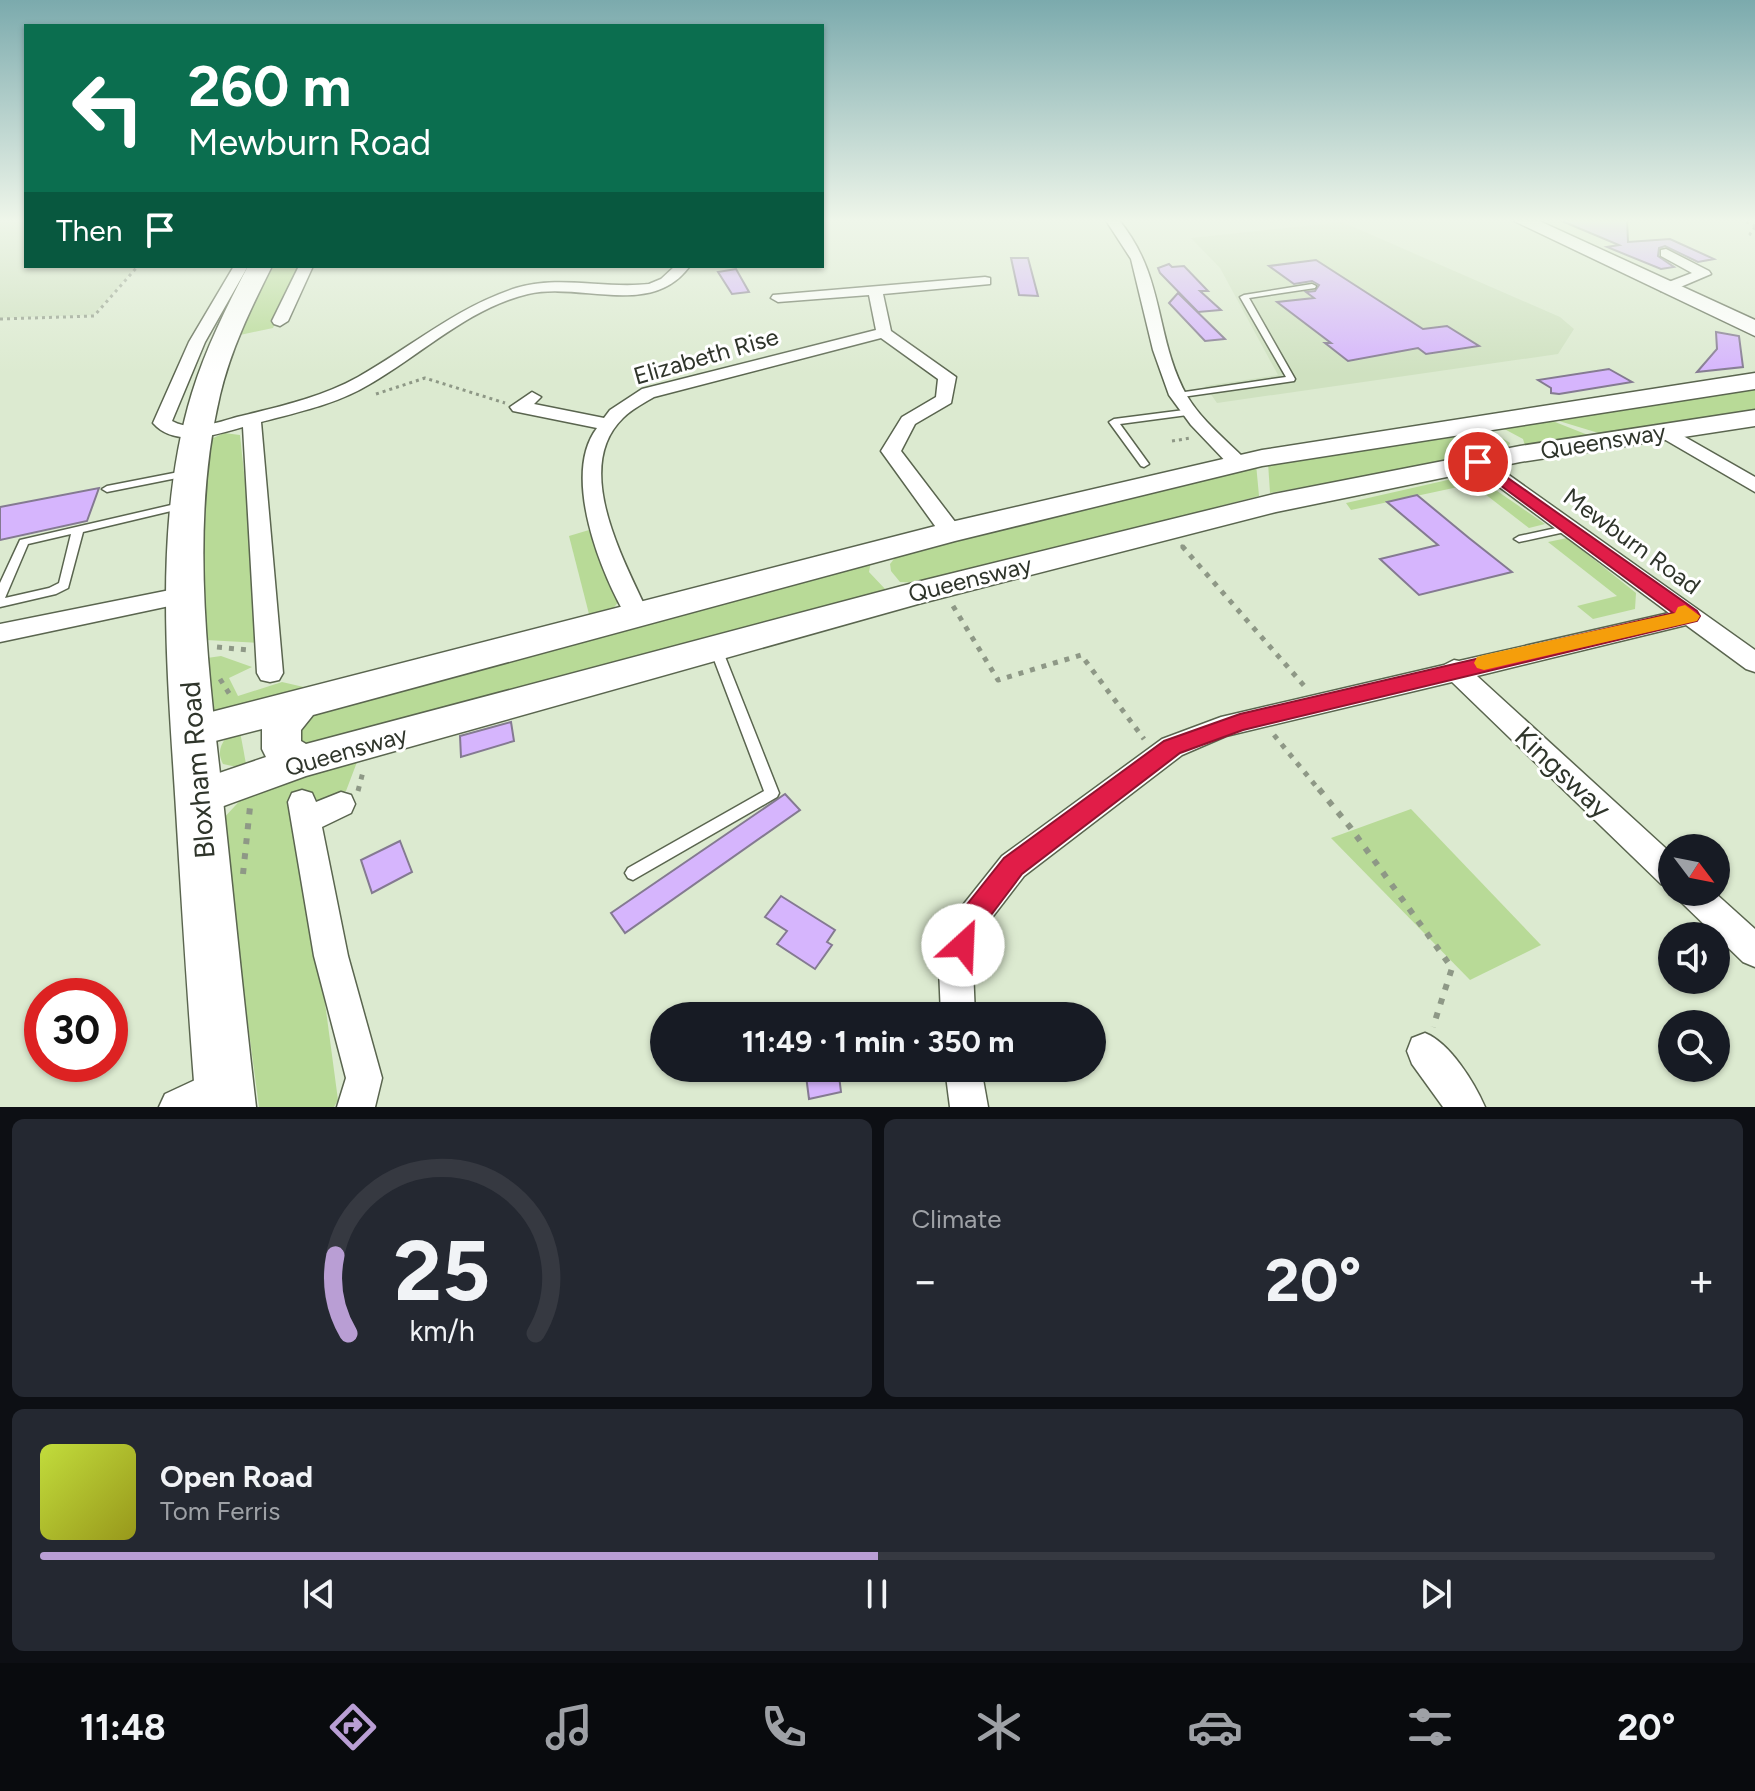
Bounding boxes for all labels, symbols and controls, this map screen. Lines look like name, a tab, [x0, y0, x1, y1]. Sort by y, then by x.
text: 260 m	[188, 53, 351, 120]
icon: left	[56, 56, 160, 160]
text: Mewburn Road	[188, 121, 431, 164]
icon: arrive	[138, 208, 182, 252]
text: Then	[56, 212, 122, 249]
street label: Elizabeth Rise	[630, 321, 782, 391]
street label: Queensway	[1538, 417, 1668, 465]
pin	[1444, 428, 1512, 496]
icon: arrive	[1456, 440, 1500, 484]
street label: Mewburn Road	[1558, 482, 1706, 600]
street label: Queensway	[905, 550, 1035, 608]
street label: Bloxham Road	[172, 680, 222, 860]
street label: Kingsway	[1508, 719, 1618, 825]
street label: Queensway	[281, 720, 411, 782]
north arrow	[1658, 834, 1730, 906]
map controls	[1658, 834, 1730, 1082]
position arrow	[921, 903, 1005, 987]
button: sound	[1658, 922, 1730, 994]
speed limit sign: 30	[24, 978, 128, 1082]
button: search	[1658, 1010, 1730, 1082]
text: 11:49 · 1 min · 350 m	[742, 1023, 1014, 1060]
text: Climate	[912, 1203, 1001, 1235]
text: 25	[394, 1221, 490, 1321]
text: 20°	[1265, 1244, 1361, 1316]
text: −	[912, 1254, 939, 1307]
text: +	[1688, 1254, 1715, 1307]
text: km/h	[409, 1314, 474, 1348]
text: Open Road	[160, 1458, 313, 1495]
text: Tom Ferris	[160, 1495, 280, 1527]
icon: previous	[297, 1572, 341, 1616]
icon: pause	[855, 1572, 899, 1616]
icon: next	[1414, 1572, 1458, 1616]
icon: directions	[325, 1699, 381, 1755]
icon: music	[541, 1699, 597, 1755]
icon: phone	[756, 1699, 812, 1755]
icon: climate	[971, 1699, 1027, 1755]
icon: car	[1187, 1699, 1243, 1755]
icon: filters	[1402, 1699, 1458, 1755]
text: 11:48	[80, 1706, 166, 1749]
text: 20°	[1617, 1706, 1675, 1749]

